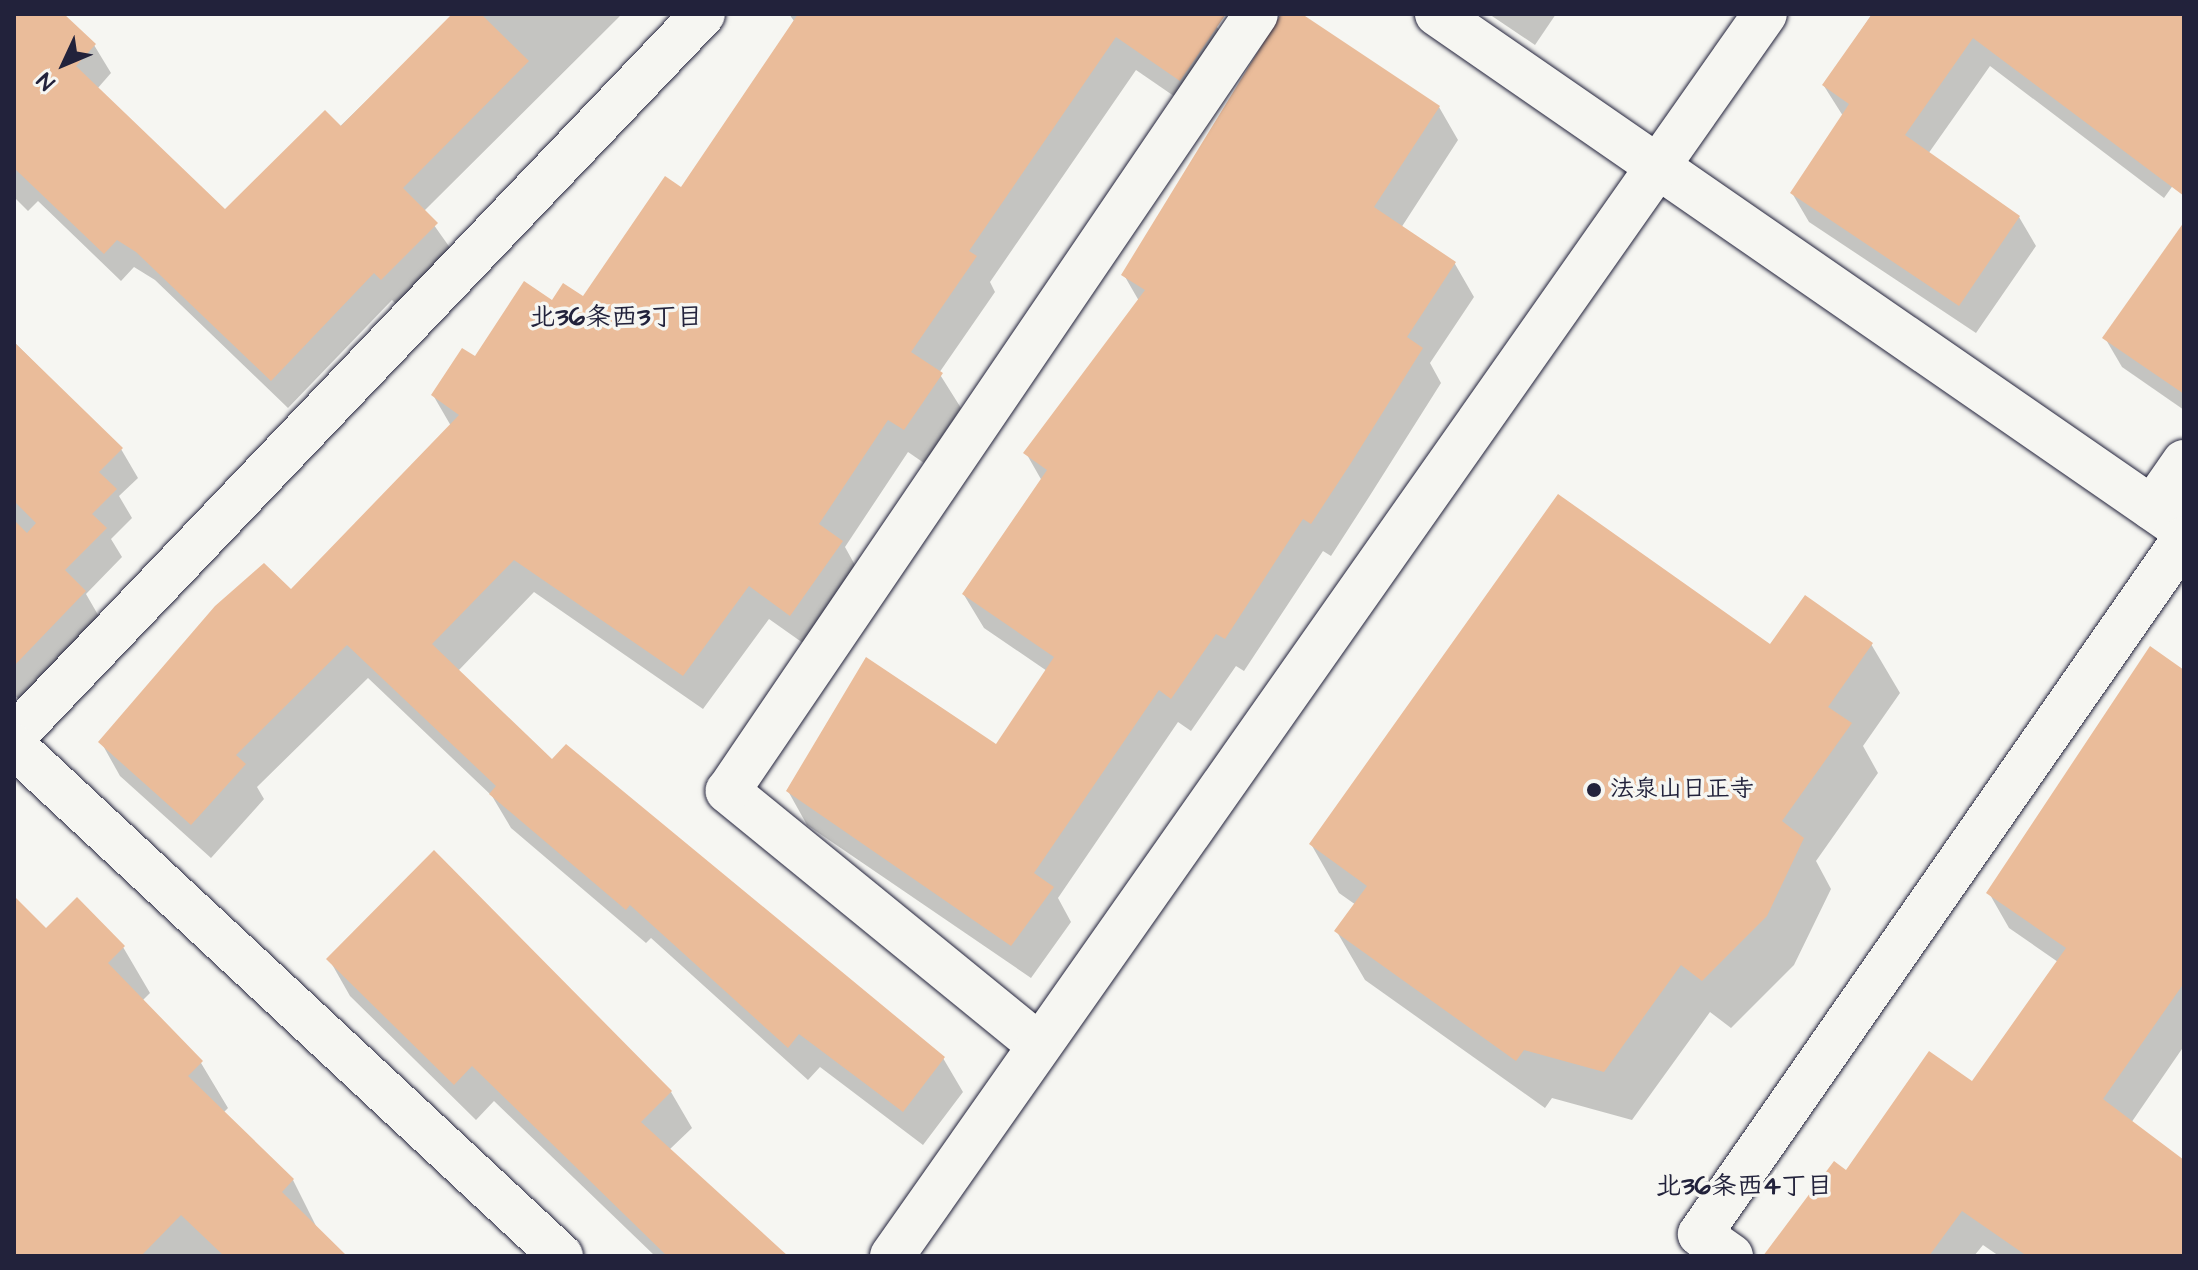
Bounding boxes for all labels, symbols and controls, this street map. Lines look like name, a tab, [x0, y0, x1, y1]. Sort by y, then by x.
north arrow	[24, 24, 104, 104]
text: N	[30, 65, 62, 97]
district label: 北36条西3丁目	[530, 302, 702, 334]
place label: 法泉山日正寺	[1610, 776, 1754, 804]
marker: 法泉山日正寺	[1585, 781, 1603, 799]
district label: 北36条西4丁目	[1655, 1171, 1833, 1203]

